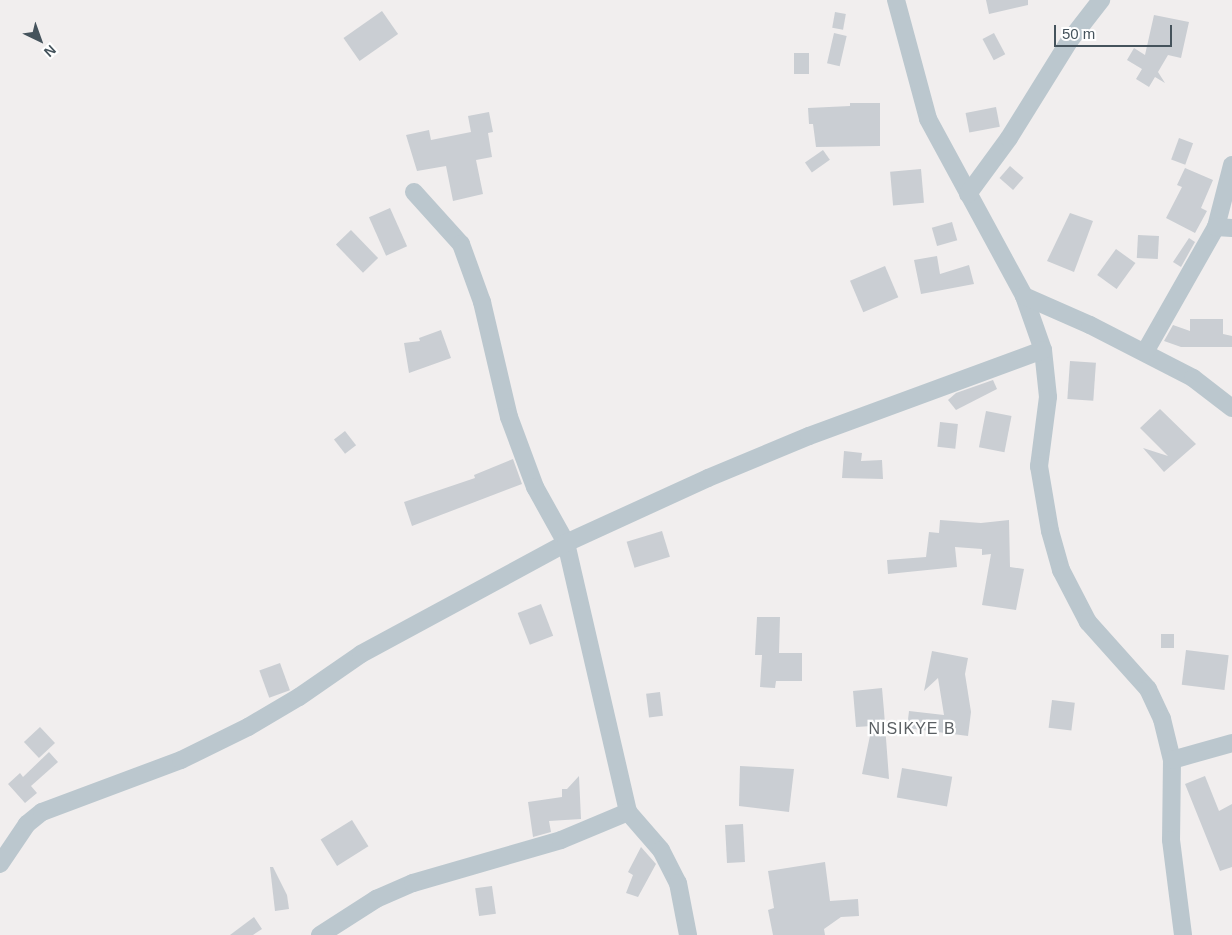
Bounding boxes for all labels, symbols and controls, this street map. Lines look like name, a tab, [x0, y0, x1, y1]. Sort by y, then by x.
north arrow	[15, 15, 65, 65]
scale bar	[1057, 15, 1174, 47]
text: 50 m	[1062, 25, 1095, 42]
text: N	[41, 42, 59, 60]
district label: NISIKYE B	[867, 719, 957, 739]

